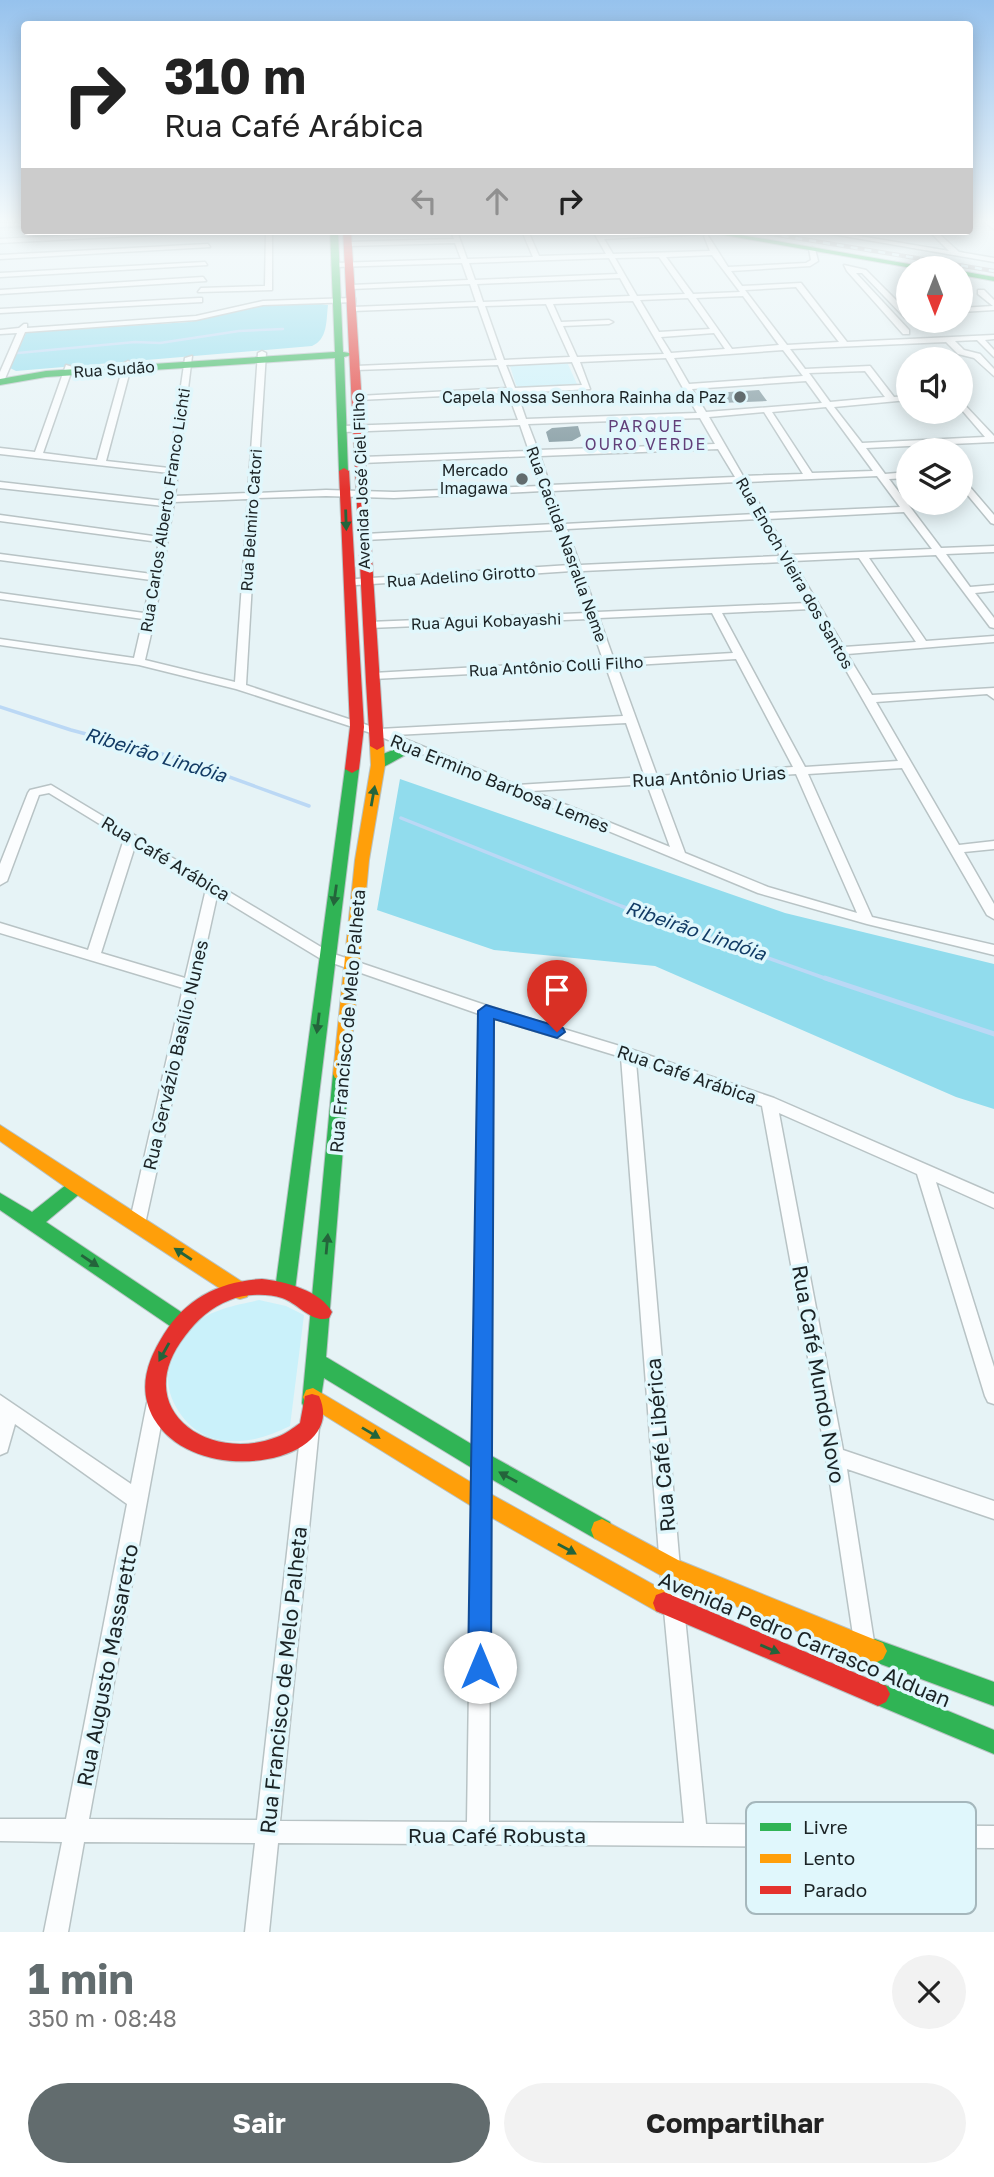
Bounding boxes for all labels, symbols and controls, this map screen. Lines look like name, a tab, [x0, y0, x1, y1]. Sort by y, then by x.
text: 310 m	[164, 46, 306, 105]
icon: right	[49, 49, 140, 140]
text: Rua Café Arábica	[164, 106, 424, 144]
icon: left	[405, 182, 443, 220]
icon: ahead	[478, 182, 516, 220]
icon: right	[551, 182, 589, 220]
north arrow	[896, 256, 973, 332]
map controls	[896, 256, 973, 515]
button: sound	[896, 347, 973, 424]
street label: Rua Sudão	[73, 356, 155, 382]
street label: Rua Carlos Alberto Franco Lichti	[136, 386, 194, 634]
place label: Capela Nossa Senhora Rainha da Paz	[442, 387, 726, 407]
marker: Capela Nossa Senhora Rainha da Paz	[732, 389, 748, 405]
street label: Avenida José Ciel Filho	[348, 392, 374, 570]
district label: PARQUE OURO VERDE	[585, 416, 707, 454]
button: layers	[896, 438, 973, 515]
street label: Rua Cacilda Nasralla Neme	[522, 443, 612, 645]
street label: Rua Belmiro Catori	[236, 448, 266, 592]
place label: Mercado Imagawa	[439, 460, 508, 498]
marker: Mercado Imagawa	[514, 471, 530, 487]
street label: Rua Enoch Vieira dos Santos	[732, 474, 858, 672]
one-way arrow	[340, 509, 351, 531]
street label: Rua Adelino Girotto	[386, 561, 536, 591]
street label: Rua Agui Kobayashi	[410, 608, 562, 634]
street label: Rua Antônio Colli Filho	[468, 651, 644, 681]
water label: Ribeirão Lindóia	[83, 722, 231, 787]
street label: Rua Ermino Barbosa Lemes	[387, 729, 613, 837]
street label: Rua Antônio Urias	[631, 761, 787, 791]
one-way arrow	[368, 785, 379, 807]
street label: Rua Café Arábica	[98, 811, 234, 905]
one-way arrow	[329, 884, 340, 906]
street label: Rua Francisco de Melo Palheta	[325, 888, 369, 1154]
water label: Ribeirão Lindóia	[623, 895, 770, 965]
street label: Rua Gervázio Basílio Nunes	[138, 938, 212, 1172]
pin	[527, 960, 587, 1032]
icon: arrive	[538, 971, 576, 1009]
one-way arrow	[312, 1013, 323, 1035]
street label: Rua Café Arábica	[614, 1040, 760, 1108]
one-way arrow	[322, 1232, 333, 1254]
one-way arrow	[173, 1247, 192, 1260]
one-way arrow	[80, 1254, 99, 1267]
street label: Rua Café Mundo Novo	[787, 1263, 851, 1485]
one-way arrow	[158, 1342, 170, 1361]
street label: Rua Café Libérica	[639, 1357, 681, 1533]
one-way arrow	[362, 1426, 381, 1439]
one-way arrow	[498, 1471, 518, 1483]
street label: Rua Francisco de Melo Palheta	[254, 1525, 312, 1835]
street label: Rua Augusto Massaretto	[71, 1542, 143, 1788]
one-way arrow	[557, 1542, 577, 1554]
street label: Avenida Pedro Carrasco Alduan	[655, 1566, 955, 1712]
position arrow	[443, 1630, 517, 1704]
one-way arrow	[760, 1644, 781, 1655]
legend	[746, 1802, 976, 1914]
text: Livre	[803, 1815, 848, 1838]
street label: Rua Café Robusta	[408, 1822, 586, 1848]
text: Lento	[803, 1846, 855, 1869]
text: Parado	[803, 1878, 867, 1901]
text: 1 min	[28, 1953, 134, 2003]
button: close	[892, 1955, 966, 2029]
text: 350 m · 08:48	[28, 2004, 177, 2032]
button: Sair	[28, 2083, 490, 2163]
button: Compartilhar	[504, 2083, 966, 2163]

